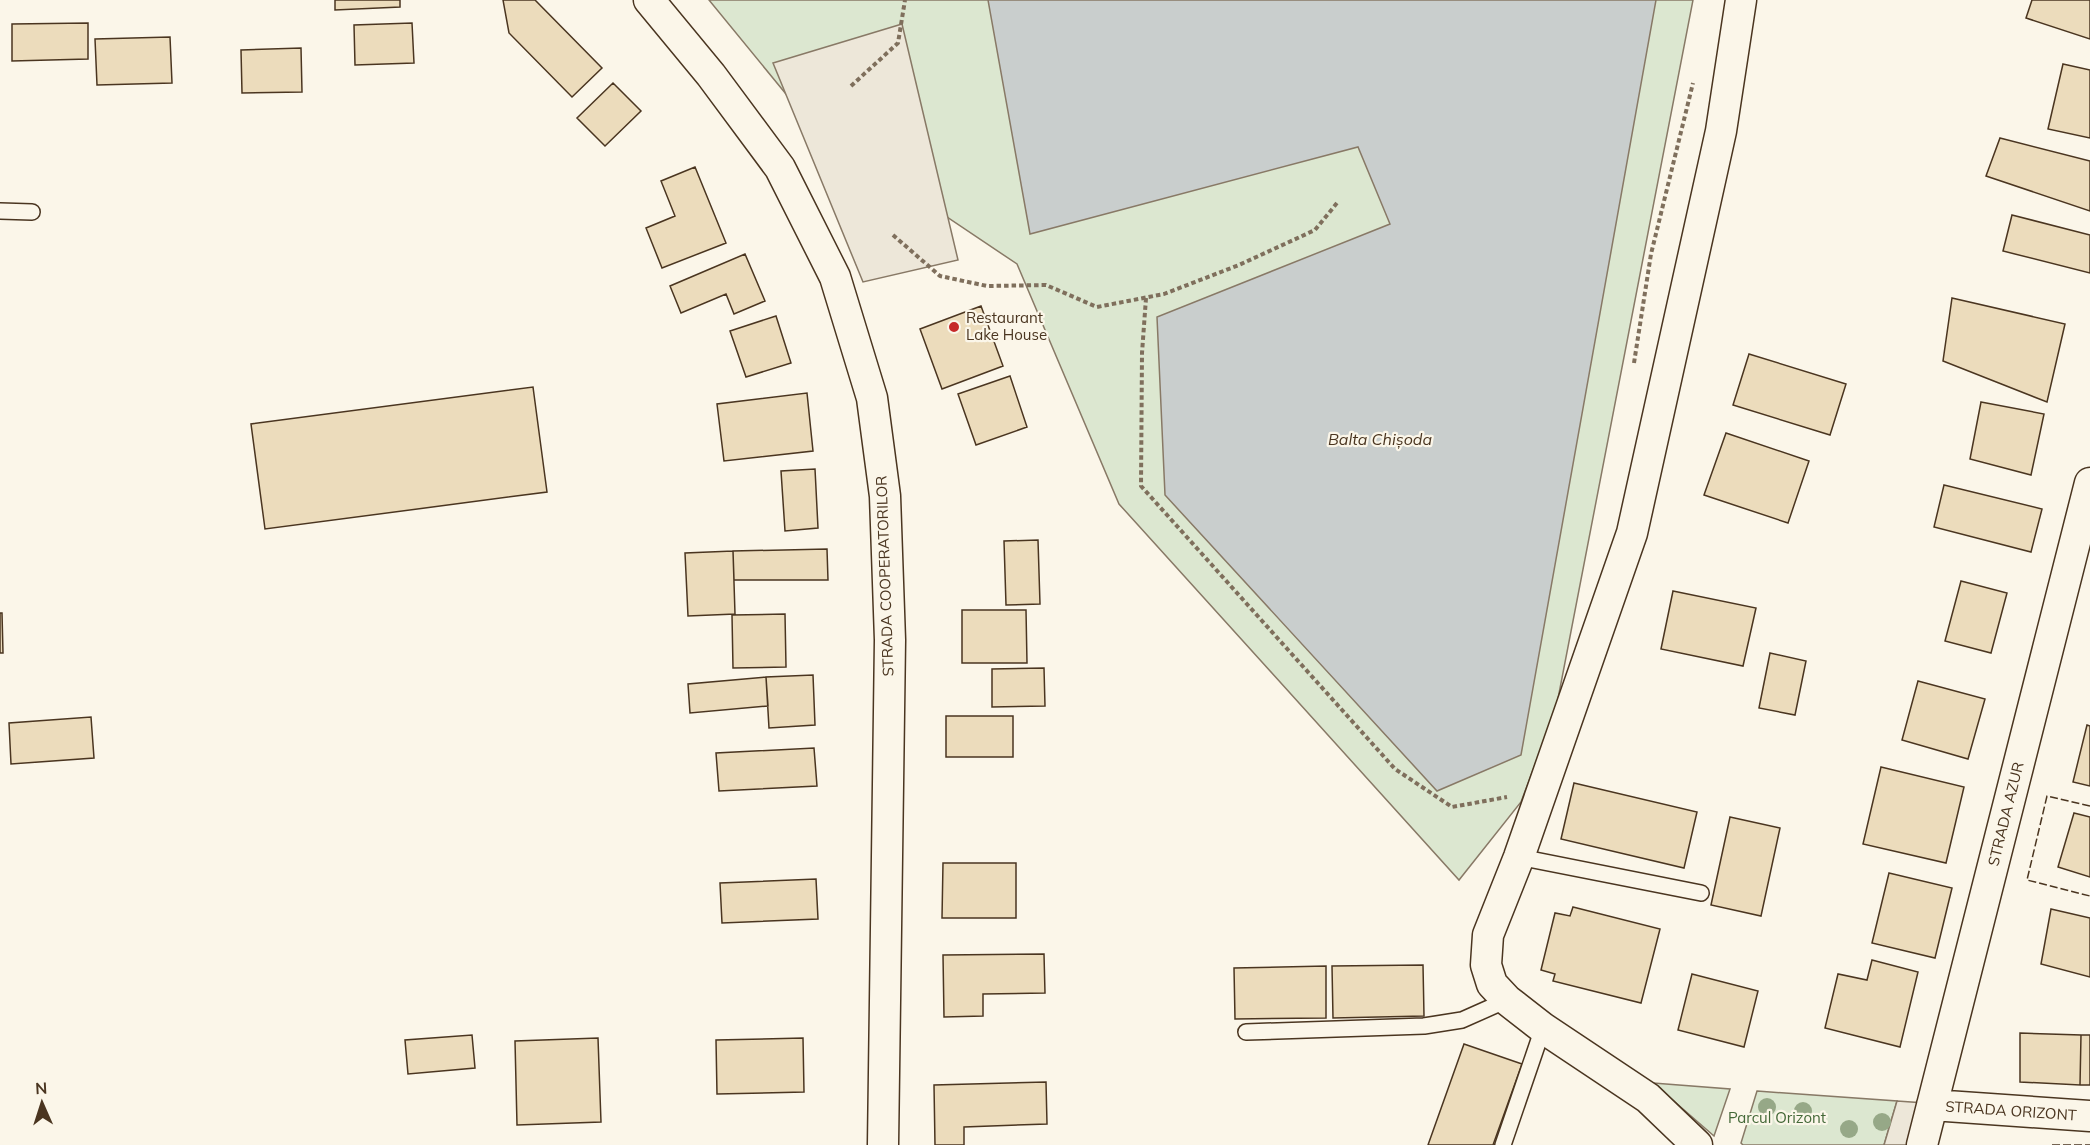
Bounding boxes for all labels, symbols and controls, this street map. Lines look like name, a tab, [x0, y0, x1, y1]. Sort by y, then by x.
place label: Restaurant Lake House	[966, 308, 1047, 344]
marker: Restaurant Lake House	[947, 320, 961, 334]
water label: Balta Chișoda	[1328, 429, 1432, 449]
street label: STRADA COOPERATORILOR	[871, 475, 898, 677]
street label: STRADA AZUR	[1983, 760, 2028, 868]
north arrow	[12, 1073, 72, 1133]
text: N	[35, 1078, 48, 1098]
street label: STRADA ORIZONT	[1945, 1096, 2077, 1125]
park label: Parcul Orizont	[1728, 1108, 1826, 1127]

